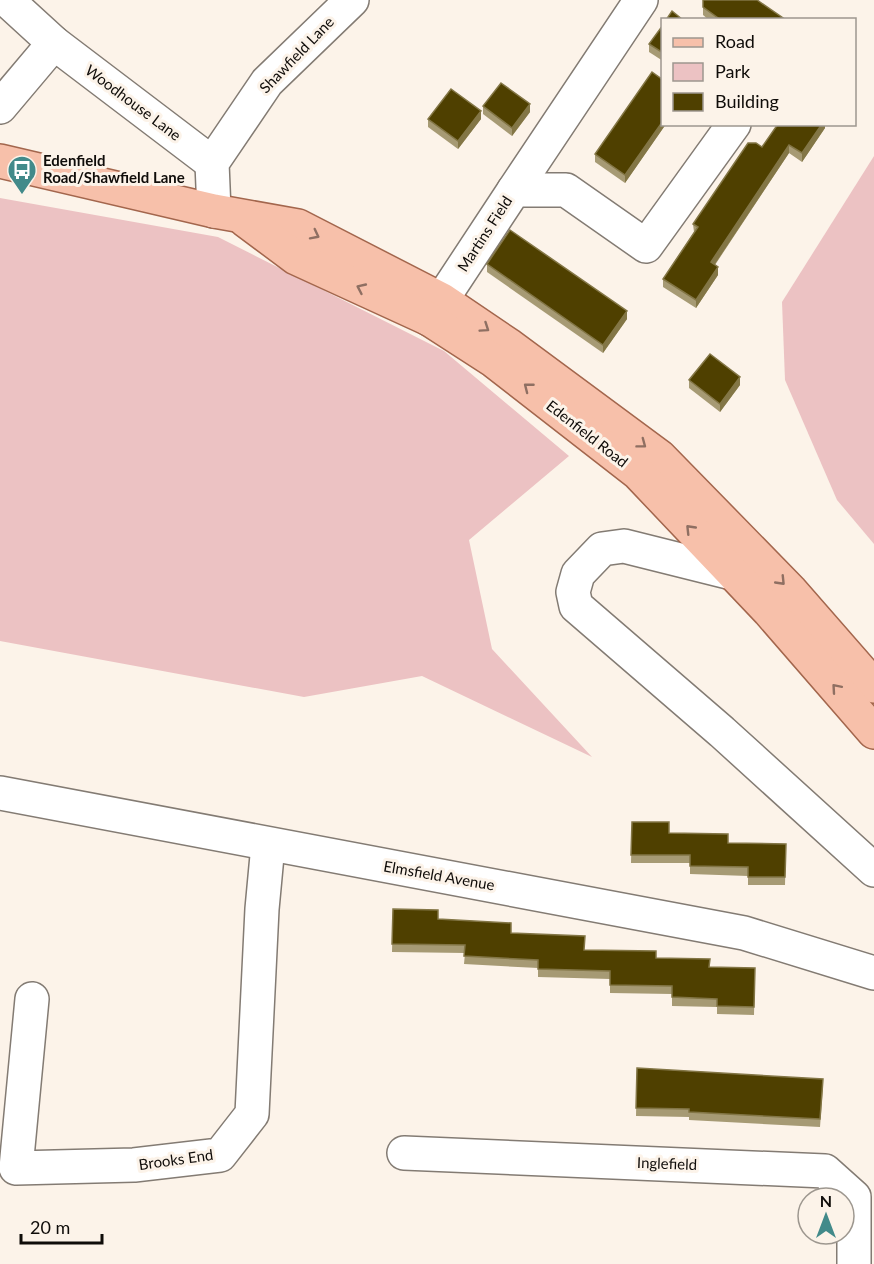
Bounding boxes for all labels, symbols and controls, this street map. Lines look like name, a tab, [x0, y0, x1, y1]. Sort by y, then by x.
street label: Shawfield Lane	[255, 12, 337, 96]
legend	[661, 18, 856, 126]
text: Road	[715, 30, 755, 52]
street label: Woodhouse Lane	[82, 60, 185, 144]
text: Park	[715, 60, 751, 82]
text: Building	[715, 90, 779, 112]
place label: Edenfield Road/Shawfield Lane	[43, 151, 185, 186]
bus stop icon: Edenfield Road/Shawfield Lane	[6, 154, 38, 196]
street label: Martins Field	[453, 192, 515, 275]
one-way arrow	[308, 227, 319, 239]
one-way arrow	[356, 283, 367, 295]
one-way arrow	[479, 321, 489, 333]
one-way arrow	[523, 384, 534, 395]
street label: Edenfield Road	[543, 396, 632, 471]
one-way arrow	[636, 437, 647, 448]
one-way arrow	[686, 525, 697, 535]
one-way arrow	[774, 574, 785, 584]
one-way arrow	[832, 684, 843, 695]
street label: Elmsfield Avenue	[382, 856, 496, 894]
street label: Brooks End	[138, 1145, 214, 1173]
street label: Inglefield	[637, 1153, 697, 1173]
north arrow	[796, 1186, 856, 1246]
text: N	[820, 1191, 832, 1210]
scale bar	[21, 1207, 102, 1245]
text: 20 m	[30, 1216, 70, 1238]

